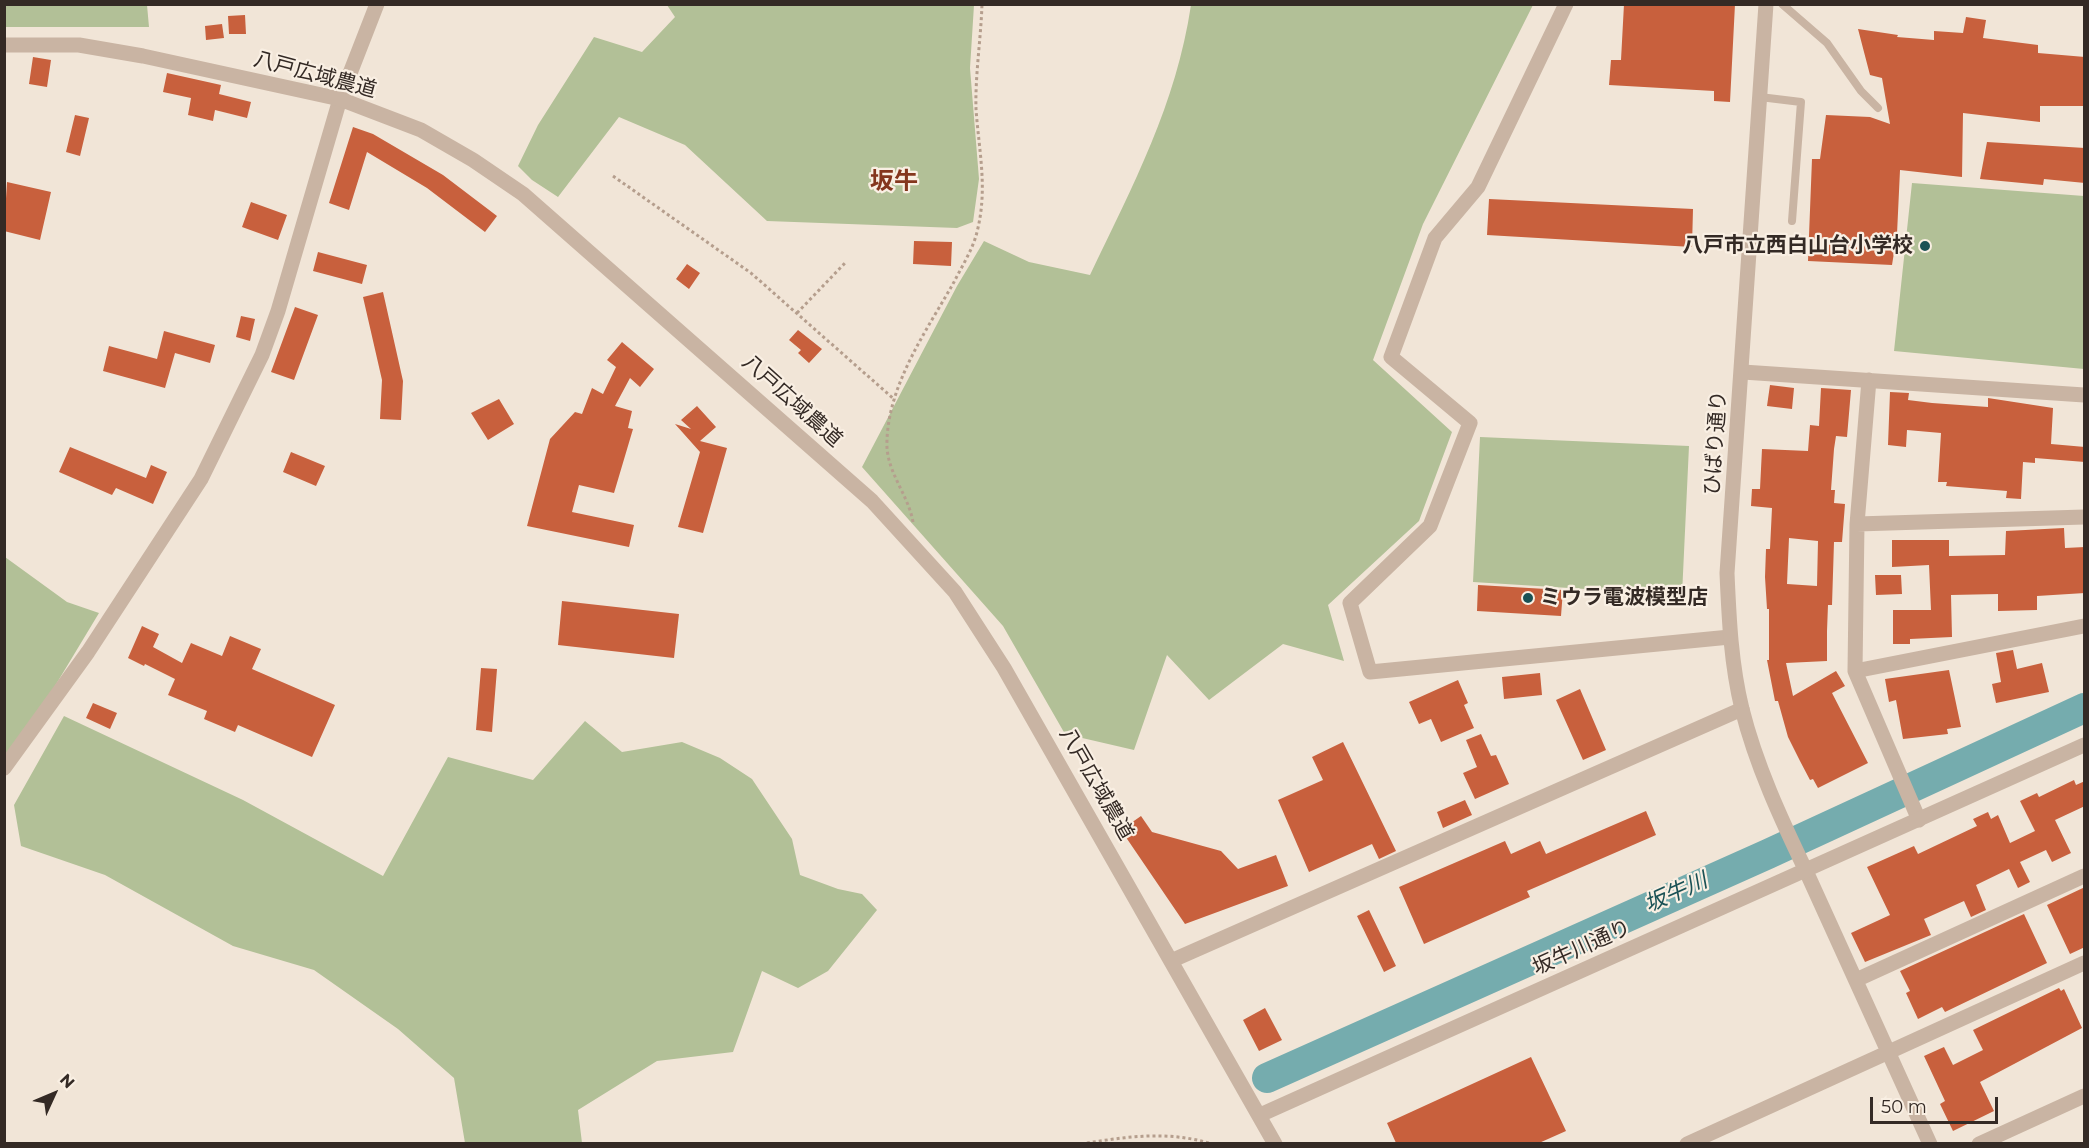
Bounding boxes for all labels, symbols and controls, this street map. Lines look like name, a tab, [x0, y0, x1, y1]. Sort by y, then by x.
street label: 八戸広域農道	[251, 47, 379, 103]
district label: 坂牛	[870, 168, 918, 196]
place label: 八戸市立西白山台小学校	[1682, 233, 1913, 259]
marker: 八戸市立西白山台小学校	[1918, 239, 1932, 253]
street label: 八戸広域農道	[737, 349, 847, 453]
street label: ひばり通り	[1700, 390, 1732, 496]
place label: ミウラ電波模型店	[1540, 585, 1708, 611]
marker: ミウラ電波模型店	[1521, 591, 1535, 605]
street label: 八戸広域農道	[1054, 723, 1138, 845]
water label: 坂牛川	[1640, 868, 1712, 918]
street label: 坂牛川通り	[1529, 915, 1635, 981]
north arrow	[24, 1064, 84, 1124]
text: N	[56, 1070, 79, 1092]
scale bar	[1873, 1085, 2000, 1123]
text: 50 m	[1881, 1096, 1927, 1118]

